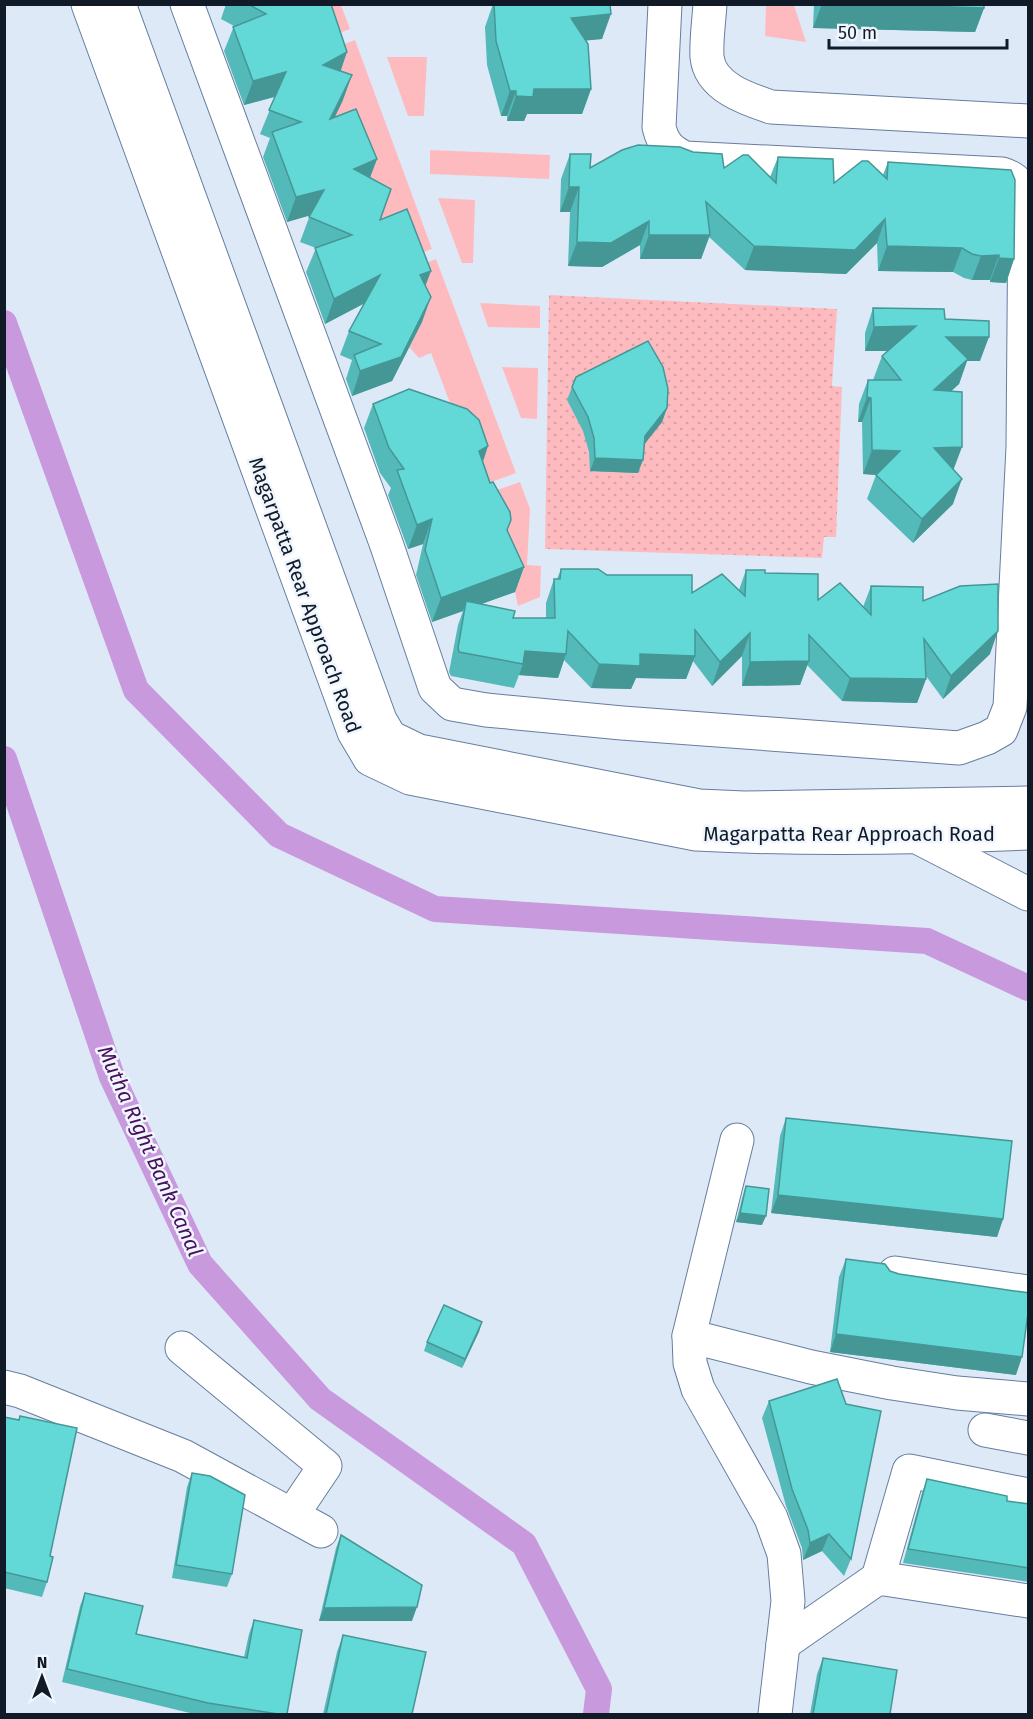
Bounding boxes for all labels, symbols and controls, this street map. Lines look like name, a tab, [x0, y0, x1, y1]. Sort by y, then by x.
scale bar	[829, 12, 1008, 50]
text: 50 m	[838, 22, 877, 44]
street label: Magarpatta Rear Approach Road	[244, 454, 366, 736]
street label: Magarpatta Rear Approach Road	[703, 822, 995, 846]
water label: Mutha Right Bank Canal	[92, 1042, 208, 1260]
north arrow	[12, 1647, 72, 1707]
text: N	[37, 1653, 47, 1672]

